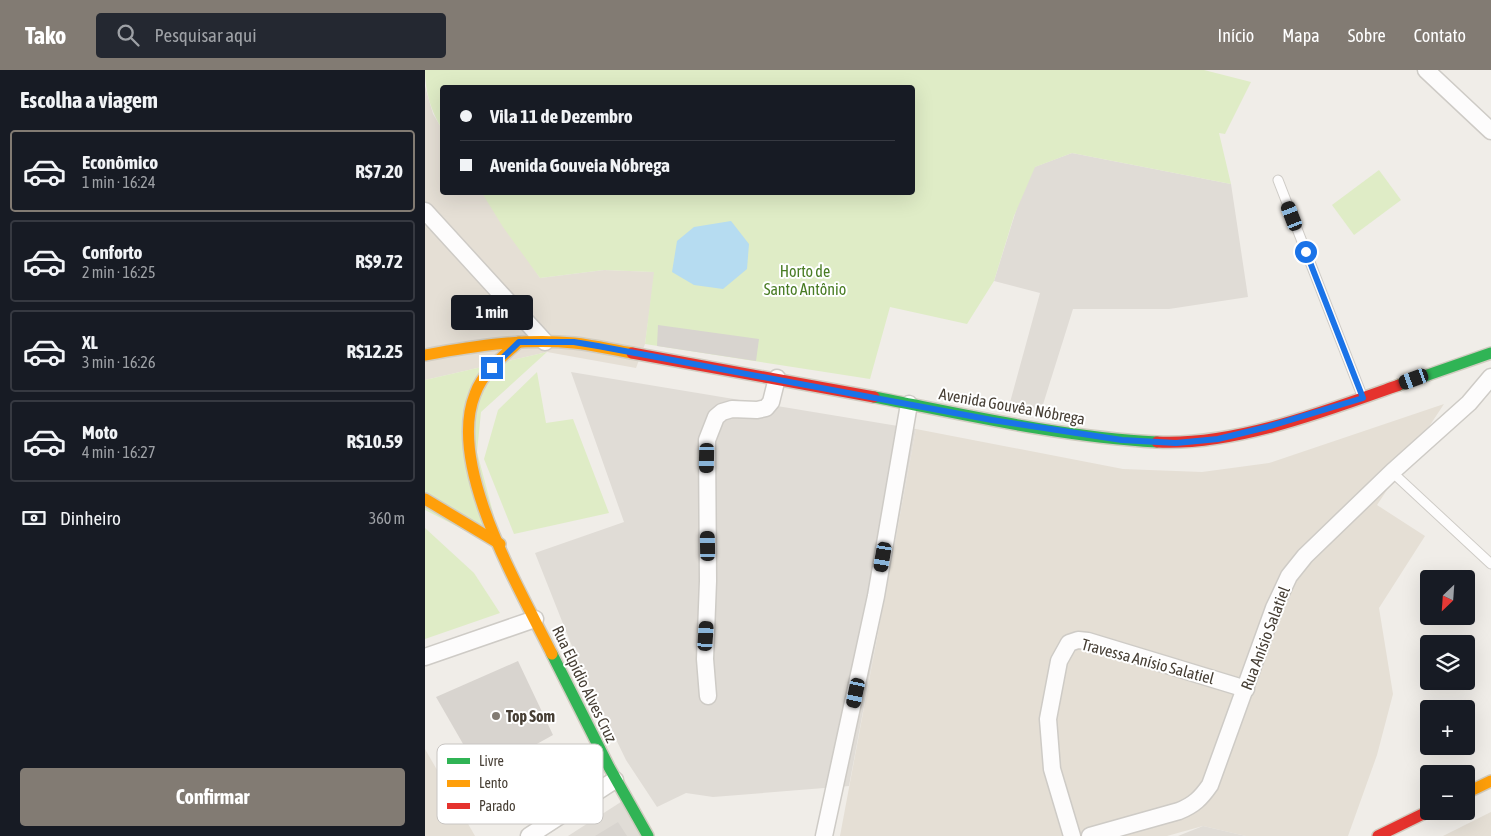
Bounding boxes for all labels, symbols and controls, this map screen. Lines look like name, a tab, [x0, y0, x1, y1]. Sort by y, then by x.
search box	[96, 13, 446, 58]
icon: search	[114, 21, 142, 49]
text: Tako	[25, 22, 66, 49]
text: Pesquisar aqui	[154, 24, 257, 46]
text: Início	[1218, 25, 1254, 46]
text: Mapa	[1282, 25, 1320, 46]
text: Sobre	[1348, 25, 1386, 46]
text: Contato	[1414, 25, 1466, 46]
text: Escolha a viagem	[20, 87, 158, 113]
text: Vila 11 de Dezembro	[490, 105, 633, 127]
icon: car	[22, 149, 67, 194]
text: Econômico	[82, 151, 158, 173]
text: Avenida Gouveia Nóbrega	[490, 154, 670, 176]
text: R$7.20	[355, 160, 403, 182]
text: 1 min · 16:24	[82, 173, 155, 191]
car	[1279, 199, 1304, 233]
icon: car	[22, 239, 67, 284]
text: Conforto	[82, 241, 143, 263]
route start	[1295, 241, 1317, 263]
text: R$9.72	[355, 250, 403, 272]
park label: Horto de Santo Antônio	[764, 262, 846, 298]
text: 2 min · 16:25	[82, 263, 155, 281]
callout: 1 min	[451, 296, 533, 330]
text: 1 min	[476, 303, 508, 321]
icon: car	[22, 329, 67, 374]
text: XL	[82, 331, 98, 353]
text: R$12.25	[346, 340, 403, 362]
text: 3 min · 16:26	[82, 353, 155, 371]
route end	[481, 357, 503, 379]
car	[1397, 367, 1430, 391]
street label: Avenida Gouvêa Nóbrega	[937, 384, 1086, 429]
icon: car	[22, 419, 67, 464]
text: Moto	[82, 421, 118, 443]
text: R$10.59	[346, 430, 403, 452]
text: 4 min · 16:27	[82, 443, 155, 461]
car	[699, 443, 714, 473]
icon: cash	[20, 504, 48, 532]
text: Dinheiro	[60, 507, 121, 529]
text: 360 m	[369, 509, 405, 527]
car	[700, 531, 715, 561]
car	[873, 541, 892, 573]
north arrow	[1420, 570, 1475, 625]
map controls	[1420, 570, 1475, 820]
street label: Rua Anísio Salatiel	[1237, 583, 1293, 692]
car	[697, 621, 714, 651]
street label: Rua Elpídio Alves Cruz	[548, 623, 621, 746]
street label: Travessa Anísio Salatiel	[1080, 635, 1217, 688]
button: layers	[1420, 635, 1475, 690]
car	[845, 677, 866, 709]
button: +	[1420, 700, 1475, 755]
place label: Top Som	[506, 707, 555, 725]
marker: Top Som	[490, 710, 502, 722]
legend	[437, 744, 603, 824]
text: Livre	[479, 753, 504, 769]
button: −	[1420, 765, 1475, 820]
button: Confirmar	[20, 768, 405, 826]
text: Lento	[479, 775, 508, 791]
text: Parado	[479, 798, 516, 814]

